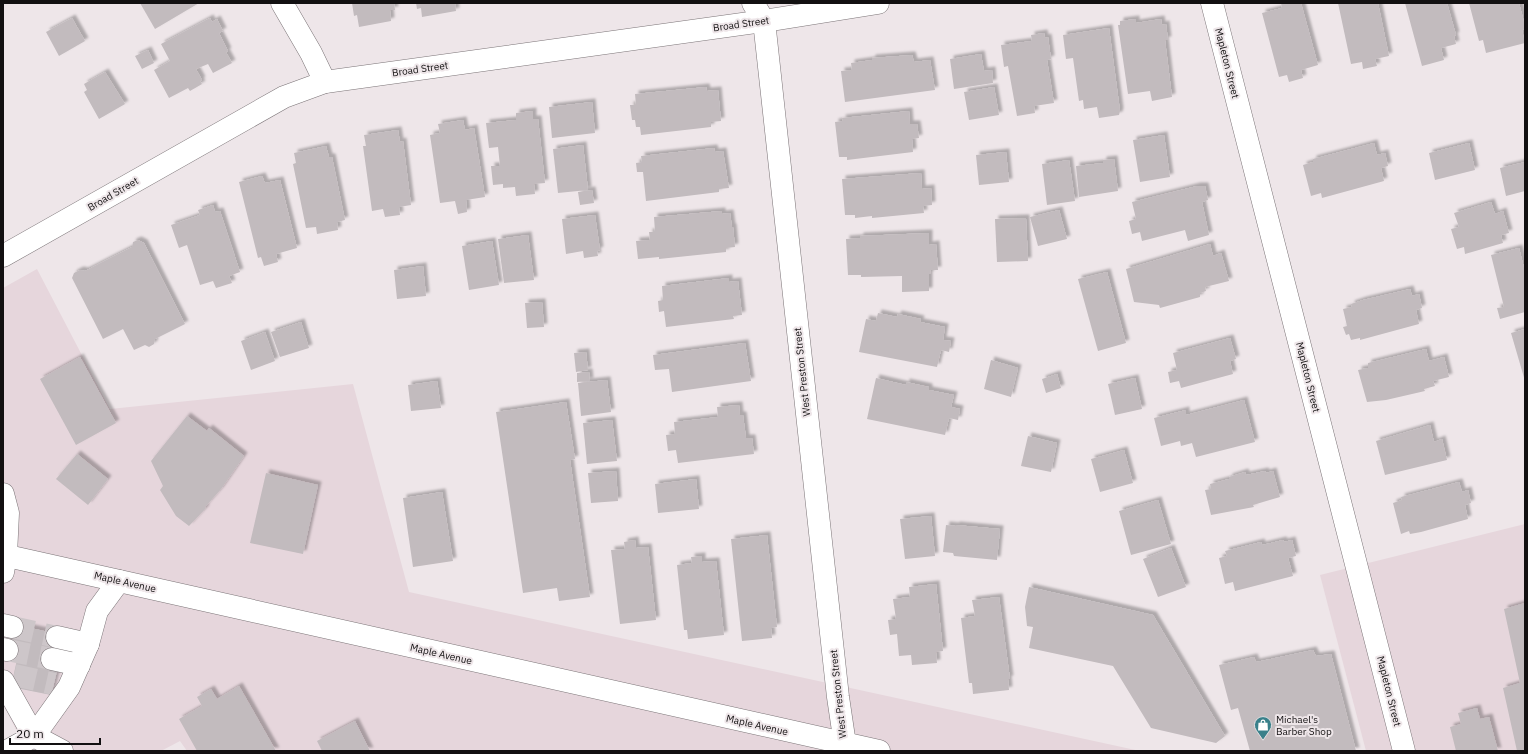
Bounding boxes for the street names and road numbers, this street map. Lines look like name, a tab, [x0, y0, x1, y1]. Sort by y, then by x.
street label: Broad Street	[712, 14, 770, 34]
street label: Mapleton Street	[1212, 26, 1242, 100]
street label: Broad Street	[391, 59, 449, 79]
street label: Broad Street	[85, 174, 141, 214]
street label: West Preston Street	[791, 326, 813, 417]
street label: Mapleton Street	[1293, 340, 1323, 414]
street label: Maple Avenue	[93, 569, 158, 596]
street label: Maple Avenue	[409, 641, 474, 668]
street label: West Preston Street	[827, 648, 849, 739]
street label: Mapleton Street	[1374, 654, 1404, 728]
street label: Maple Avenue	[725, 712, 790, 739]

